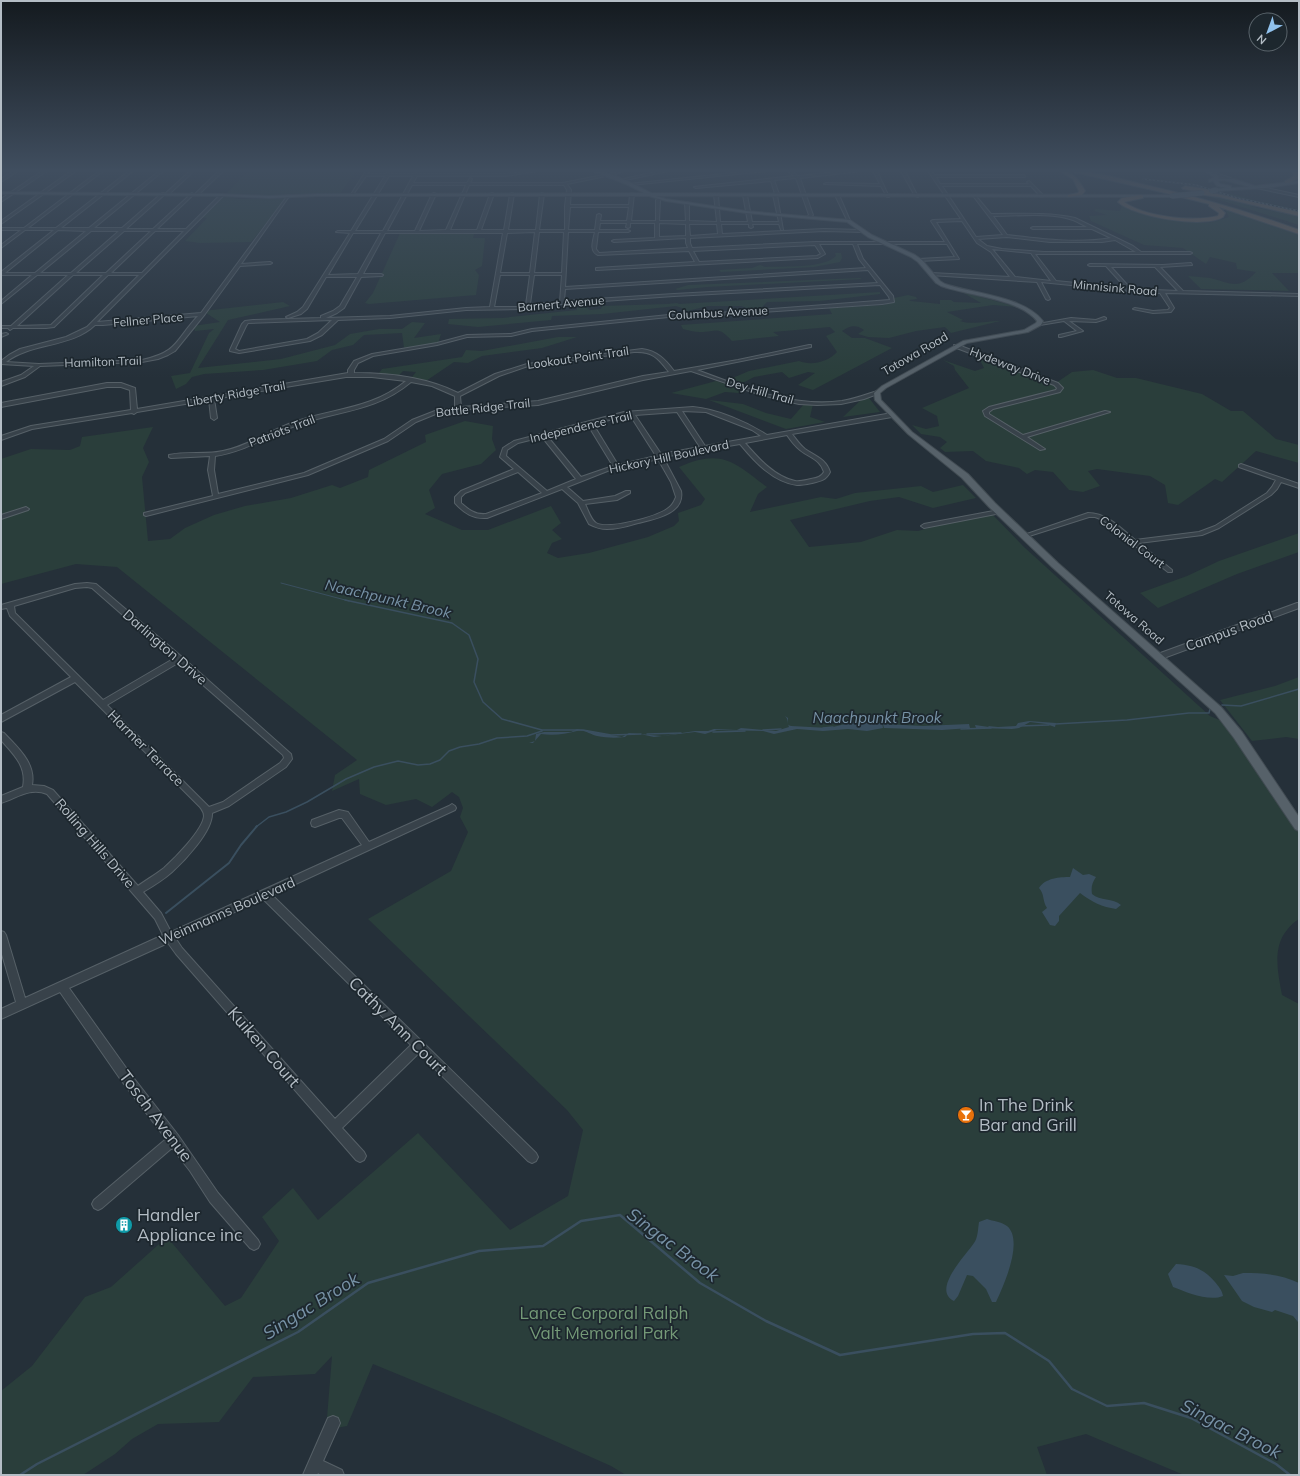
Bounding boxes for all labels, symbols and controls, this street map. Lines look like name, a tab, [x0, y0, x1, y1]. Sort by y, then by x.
north arrow	[1248, 12, 1288, 52]
text: N	[1254, 32, 1269, 48]
street label: Minnisink Road	[1072, 276, 1158, 299]
street label: Barnert Avenue	[517, 292, 605, 315]
street label: Columbus Avenue	[668, 302, 768, 323]
street label: Fellner Place	[112, 309, 183, 330]
street label: Totowa Road	[879, 329, 951, 379]
street label: Lookout Point Trail	[526, 343, 630, 372]
street label: Hydeway Drive	[968, 343, 1053, 388]
street label: Hamilton Trail	[64, 353, 142, 370]
street label: Dey Hill Trail	[725, 374, 796, 407]
street label: Liberty Ridge Trail	[185, 377, 287, 410]
street label: Battle Ridge Trail	[435, 395, 531, 420]
street label: Independence Trail	[528, 407, 633, 446]
street label: Patriots Trail	[247, 411, 317, 450]
street label: Hickory Hill Boulevard	[608, 436, 730, 477]
street label: Colonial Court	[1097, 512, 1168, 571]
water label: Naachpunkt Brook	[323, 575, 454, 623]
street label: Totowa Road	[1101, 588, 1167, 648]
street label: Darlington Drive	[119, 606, 211, 688]
street label: Campus Road	[1183, 607, 1275, 655]
street label: Harmer Terrace	[104, 706, 188, 790]
water label: Naachpunkt Brook	[813, 708, 943, 727]
street label: Rolling Hills Drive	[51, 794, 139, 892]
street label: Weinmanns Boulevard	[156, 873, 298, 949]
street label: Cathy Ann Court	[344, 972, 452, 1080]
street label: Kuiken Court	[224, 1002, 305, 1091]
street label: Tosch Avenue	[115, 1066, 198, 1166]
place label: In The Drink Bar and Grill	[979, 1094, 1077, 1135]
bar icon: In The Drink Bar and Grill	[956, 1105, 976, 1125]
water label: Singac Brook	[623, 1202, 725, 1287]
place label: Handler Appliance inc	[137, 1204, 243, 1245]
building icon: Handler Appliance inc	[114, 1215, 134, 1235]
water label: Singac Brook	[258, 1266, 364, 1344]
park label: Lance Corporal Ralph Valt Memorial Park	[519, 1302, 689, 1343]
water label: Singac Brook	[1177, 1393, 1286, 1464]

